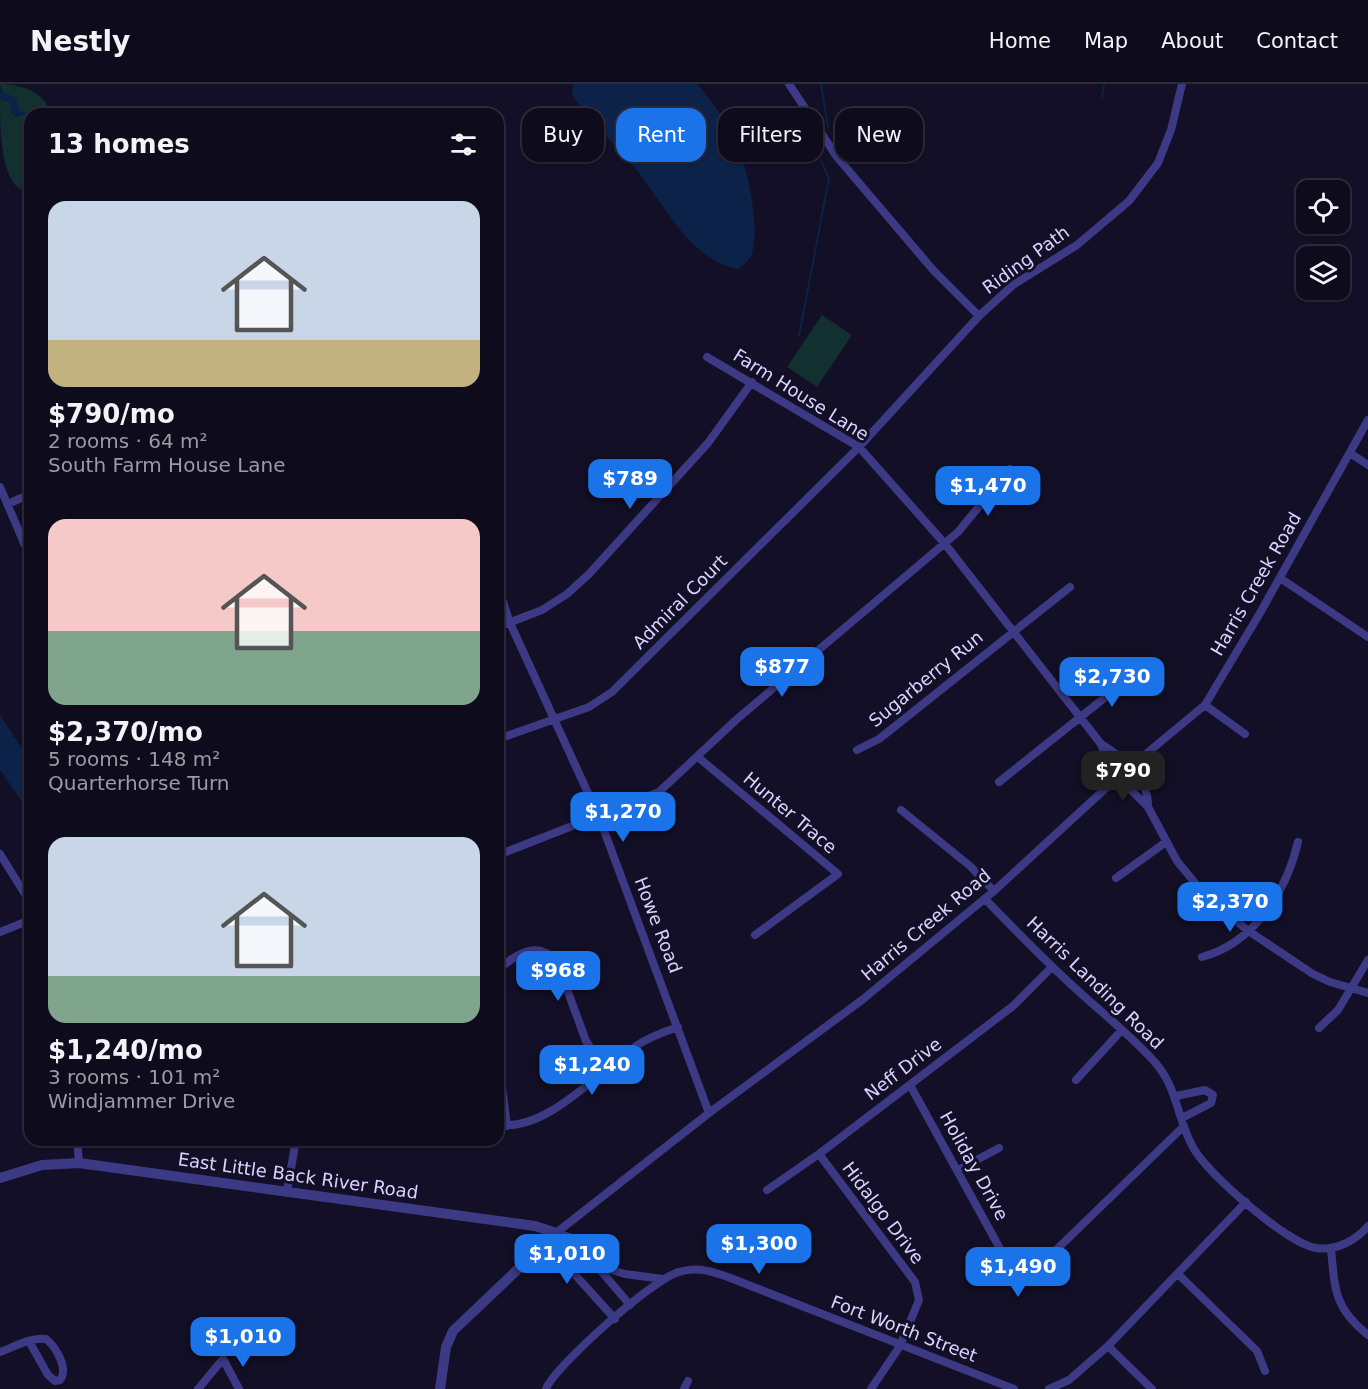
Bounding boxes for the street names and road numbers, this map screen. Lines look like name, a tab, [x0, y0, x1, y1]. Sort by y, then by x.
street label: Riding Path	[978, 221, 1073, 298]
street label: Farm House Lane	[730, 344, 873, 445]
street label: Harris Creek Road	[1206, 508, 1305, 659]
street label: Admiral Court	[628, 550, 731, 653]
street label: Sugarberry Run	[864, 626, 987, 731]
street label: Hunter Trace	[739, 767, 841, 858]
street label: Harris Creek Road	[857, 864, 995, 985]
street label: Howe Road	[631, 874, 686, 976]
street label: Harris Landing Road	[1023, 912, 1168, 1053]
street label: Neff Drive	[860, 1033, 945, 1104]
street label: Holiday Drive	[936, 1108, 1013, 1224]
street label: East Little Back River Road	[177, 1148, 420, 1203]
street label: Hidalgo Drive	[838, 1158, 929, 1268]
street label: Fort Worth Street	[828, 1291, 980, 1366]

